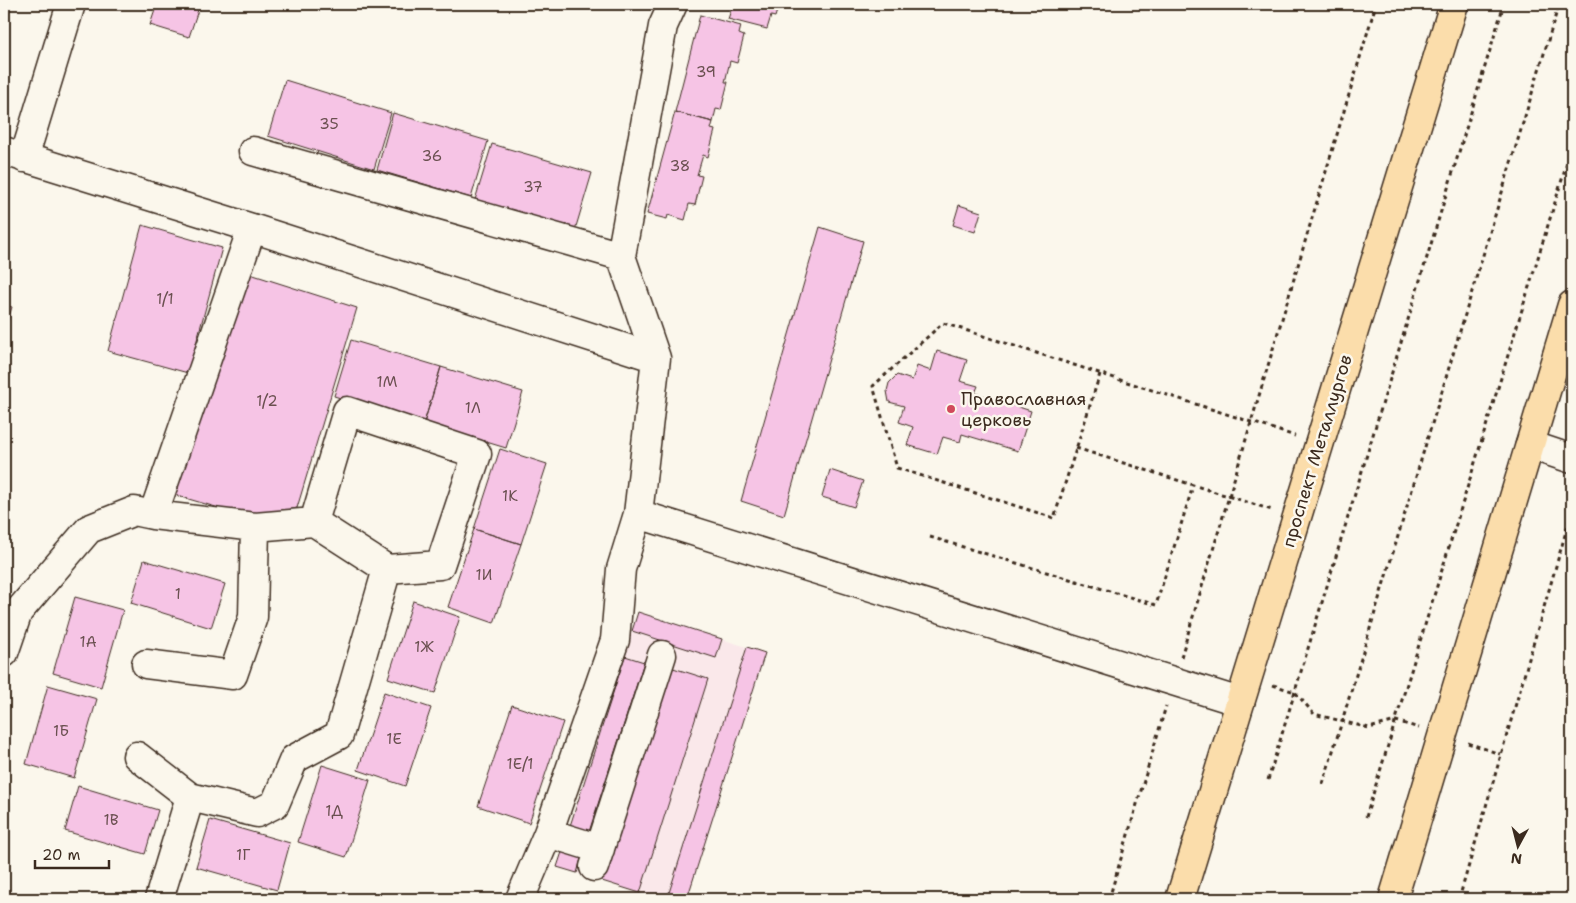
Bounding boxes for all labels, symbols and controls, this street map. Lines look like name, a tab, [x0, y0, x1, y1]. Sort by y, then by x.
house number: 39	[696, 62, 716, 82]
house number: 35	[319, 114, 339, 134]
house number: 36	[422, 146, 442, 166]
house number: 38	[670, 156, 690, 176]
house number: 37	[523, 177, 543, 197]
house number: 1/1	[156, 289, 174, 309]
street label: проспект Металлургов	[1276, 352, 1358, 550]
house number: 1М	[376, 372, 398, 392]
place label: Православная церковь	[961, 387, 1086, 432]
house number: 1/2	[256, 391, 278, 411]
house number: 1Л	[465, 398, 481, 418]
marker: Православная церковь	[945, 403, 957, 415]
house number: 1К	[502, 486, 518, 506]
house number: 1И	[476, 565, 492, 585]
house number: 1	[175, 584, 181, 604]
house number: 1А	[79, 632, 97, 652]
house number: 1Ж	[414, 637, 435, 657]
house number: 1Б	[53, 721, 69, 741]
house number: 1Е	[386, 729, 402, 749]
house number: 1Е/1	[506, 754, 534, 774]
house number: 1Д	[325, 801, 343, 821]
house number: 1В	[103, 810, 119, 830]
north arrow	[1494, 820, 1544, 870]
scale bar	[35, 838, 109, 870]
text: 20 m	[42, 845, 81, 865]
house number: 1Г	[236, 845, 250, 865]
text: N	[1510, 849, 1523, 869]

